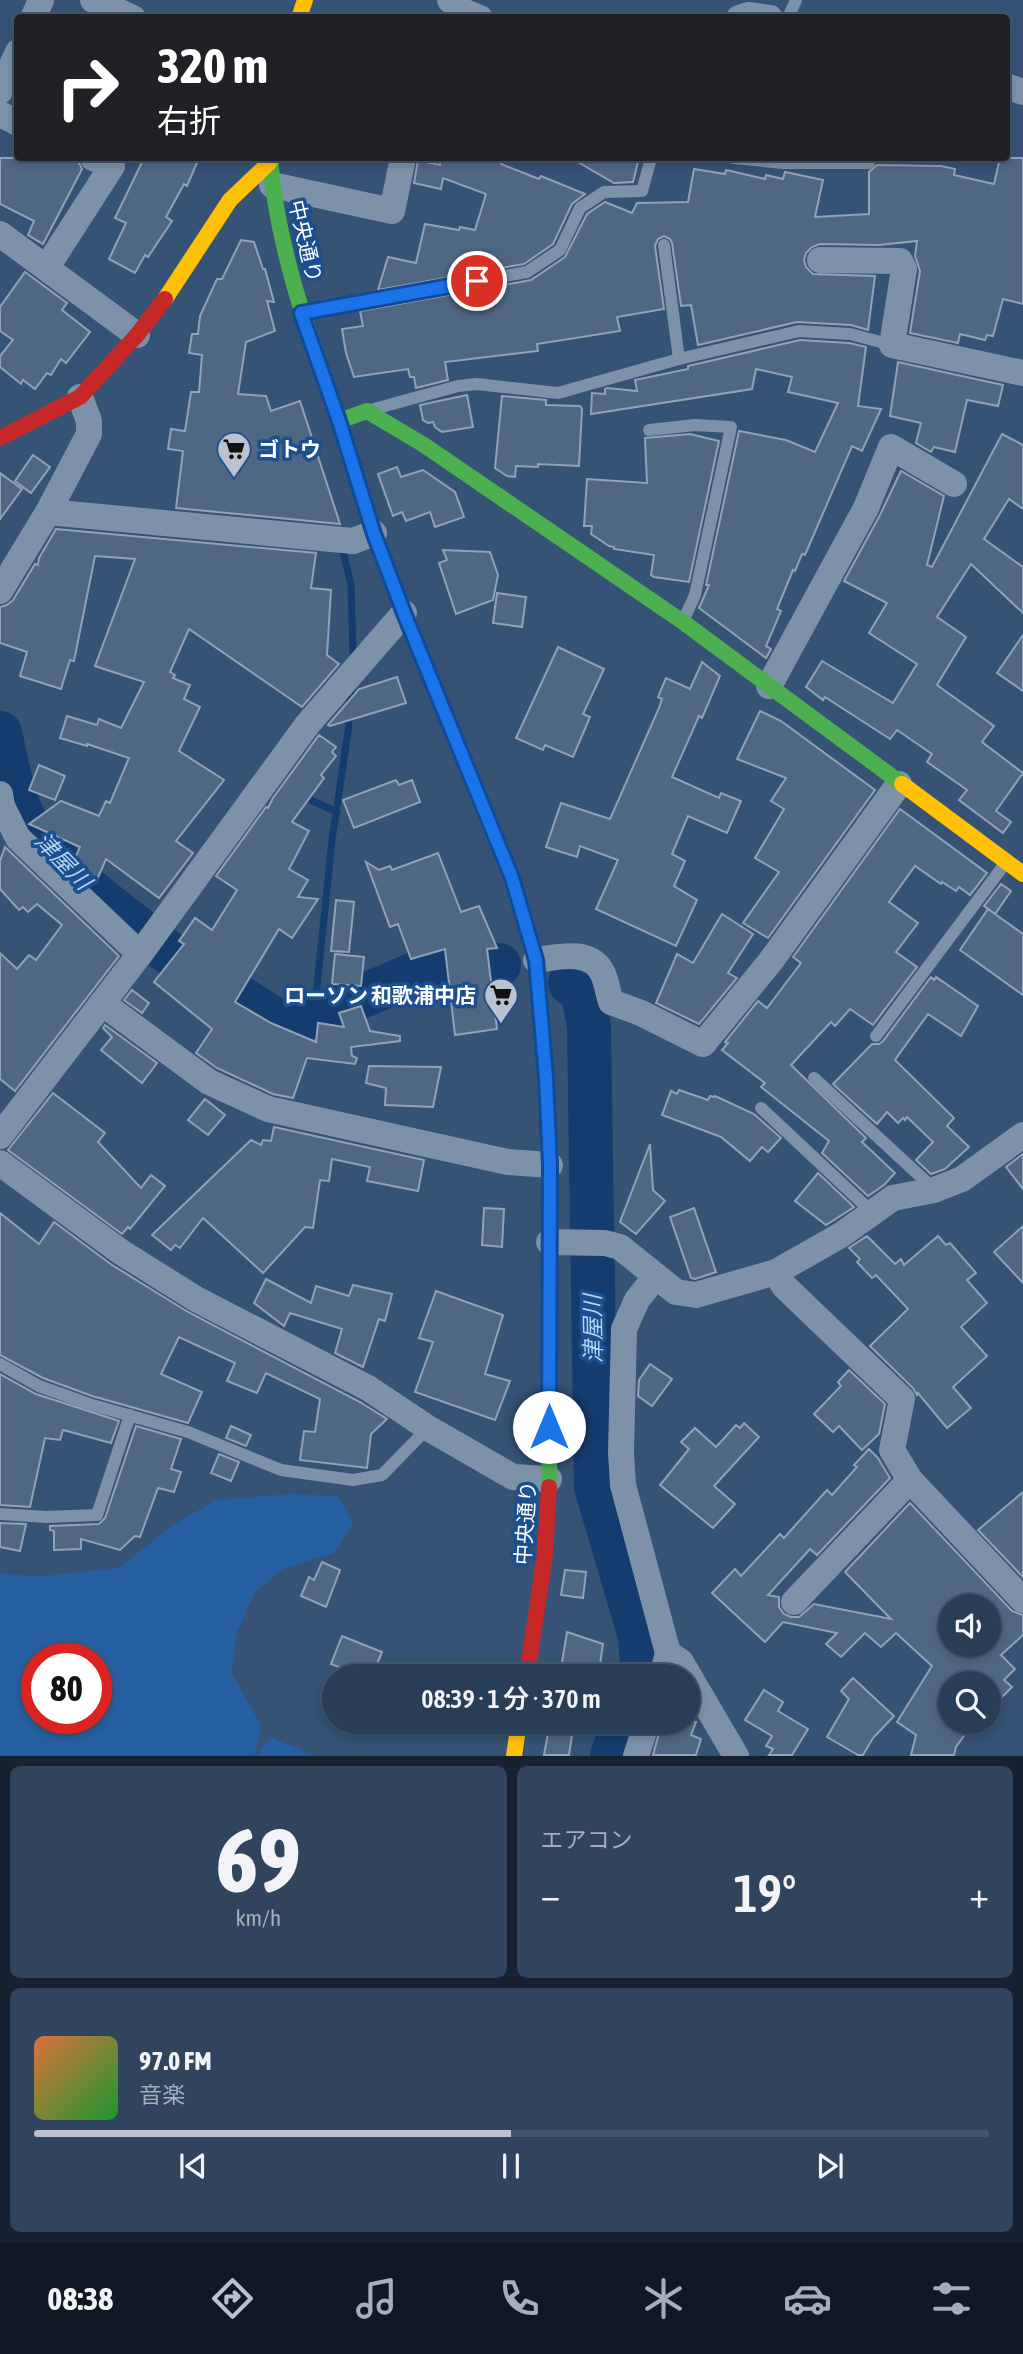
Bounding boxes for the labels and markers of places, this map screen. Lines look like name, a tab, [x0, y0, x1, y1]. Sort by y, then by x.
pin	[447, 251, 507, 311]
supermarket icon: ゴトウ	[215, 430, 253, 479]
place label: ゴトウ	[258, 437, 321, 461]
supermarket icon: ローソン 和歌浦中店	[482, 976, 520, 1025]
place label: ローソン 和歌浦中店	[284, 983, 476, 1007]

